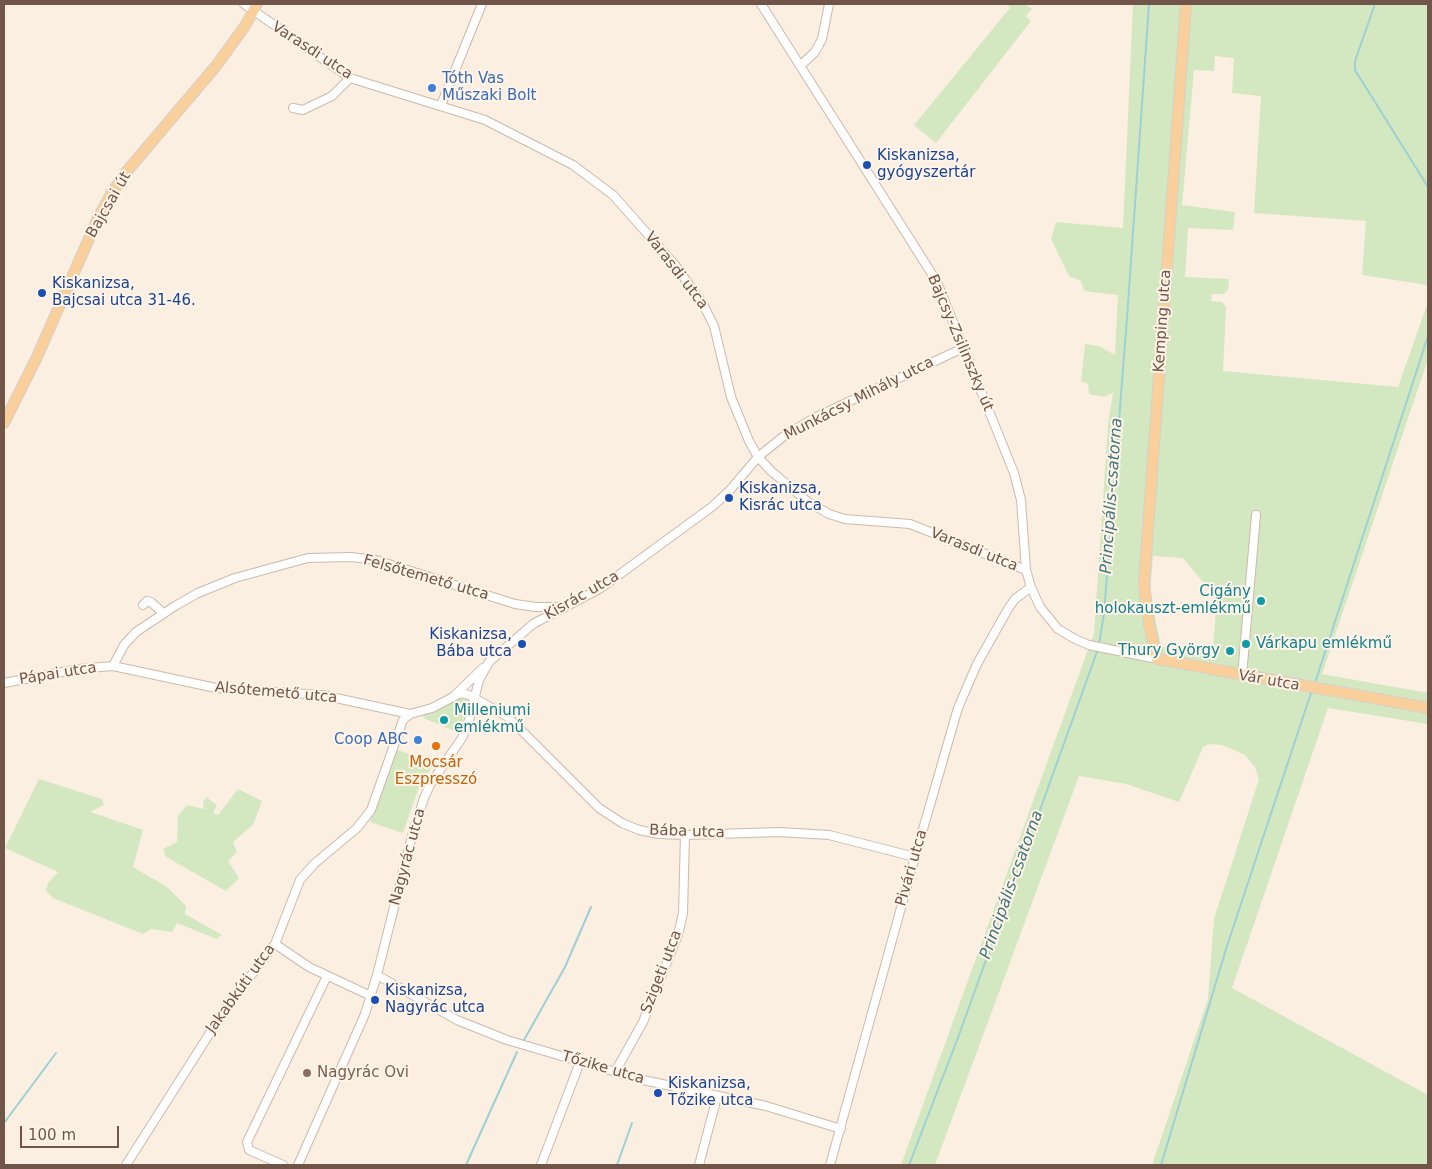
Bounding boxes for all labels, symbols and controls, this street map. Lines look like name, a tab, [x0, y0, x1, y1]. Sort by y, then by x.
street label: Varasdi utca	[268, 18, 356, 84]
place label: Tóth Vas Műszaki Bolt	[442, 70, 536, 105]
marker: Tóth Vas Műszaki Bolt	[426, 82, 438, 94]
place label: Kiskanizsa, gyógyszertár	[877, 147, 975, 182]
marker: Kiskanizsa, gyógyszertár	[861, 159, 873, 171]
street label: Bajcsai út	[83, 169, 135, 241]
street label: Varasdi utca	[640, 229, 712, 313]
street label: Kemping utca	[1150, 269, 1176, 373]
street label: Bajcsy-Zsilinszky út	[923, 272, 997, 414]
place label: Kiskanizsa, Bajcsai utca 31-46.	[52, 275, 196, 310]
marker: Kiskanizsa, Bajcsai utca 31-46.	[36, 287, 48, 299]
street label: Munkácsy Mihály utca	[781, 353, 937, 445]
water label: Principális-csatorna	[1097, 417, 1127, 575]
place label: Kiskanizsa, Kisrác utca	[739, 480, 822, 515]
marker: Kiskanizsa, Kisrác utca	[723, 492, 735, 504]
street label: Varasdi utca	[928, 524, 1020, 576]
street label: Felsőtemető utca	[361, 551, 491, 605]
street label: Kisrác utca	[542, 567, 622, 625]
place label: Cigány holokauszt-emlékmű	[1095, 583, 1251, 618]
marker: Cigány holokauszt-emlékmű	[1255, 595, 1267, 607]
place label: Kiskanizsa, Bába utca	[429, 626, 512, 661]
place label: Várkapu emlékmű	[1256, 635, 1392, 653]
marker: Kiskanizsa, Bába utca	[516, 638, 528, 650]
marker: Várkapu emlékmű	[1240, 638, 1252, 650]
place label: Thury György	[1118, 642, 1220, 660]
marker: Thury György	[1224, 645, 1236, 657]
street label: Pápai utca	[18, 659, 98, 689]
street label: Vár utca	[1237, 667, 1301, 695]
street label: Alsótemető utca	[214, 679, 338, 707]
place label: Milleniumi emlékmű	[454, 702, 531, 737]
marker: Milleniumi emlékmű	[438, 714, 450, 726]
place label: Coop ABC	[334, 731, 408, 749]
marker: Coop ABC	[412, 734, 424, 746]
marker: Mocsár Eszpresszó	[430, 740, 442, 752]
place label: Mocsár Eszpresszó	[395, 754, 477, 789]
street label: Nagyrác utca	[386, 806, 430, 908]
water label: Principális-csatorna	[976, 808, 1048, 962]
street label: Bába utca	[649, 822, 725, 842]
street label: Pivári utca	[892, 828, 932, 908]
street label: Szigeti utca	[638, 928, 686, 1016]
street label: Jakabkúti utca	[203, 941, 279, 1037]
place label: Kiskanizsa, Nagyrác utca	[385, 982, 485, 1017]
marker: Kiskanizsa, Nagyrác utca	[369, 994, 381, 1006]
street label: Tőzike utca	[559, 1048, 647, 1088]
place label: Nagyrác Ovi	[317, 1064, 409, 1082]
marker: Nagyrác Ovi	[301, 1067, 313, 1079]
place label: Kiskanizsa, Tőzike utca	[668, 1075, 753, 1110]
marker: Kiskanizsa, Tőzike utca	[652, 1087, 664, 1099]
scale bar	[22, 1116, 121, 1148]
text: 100 m	[28, 1126, 76, 1144]

